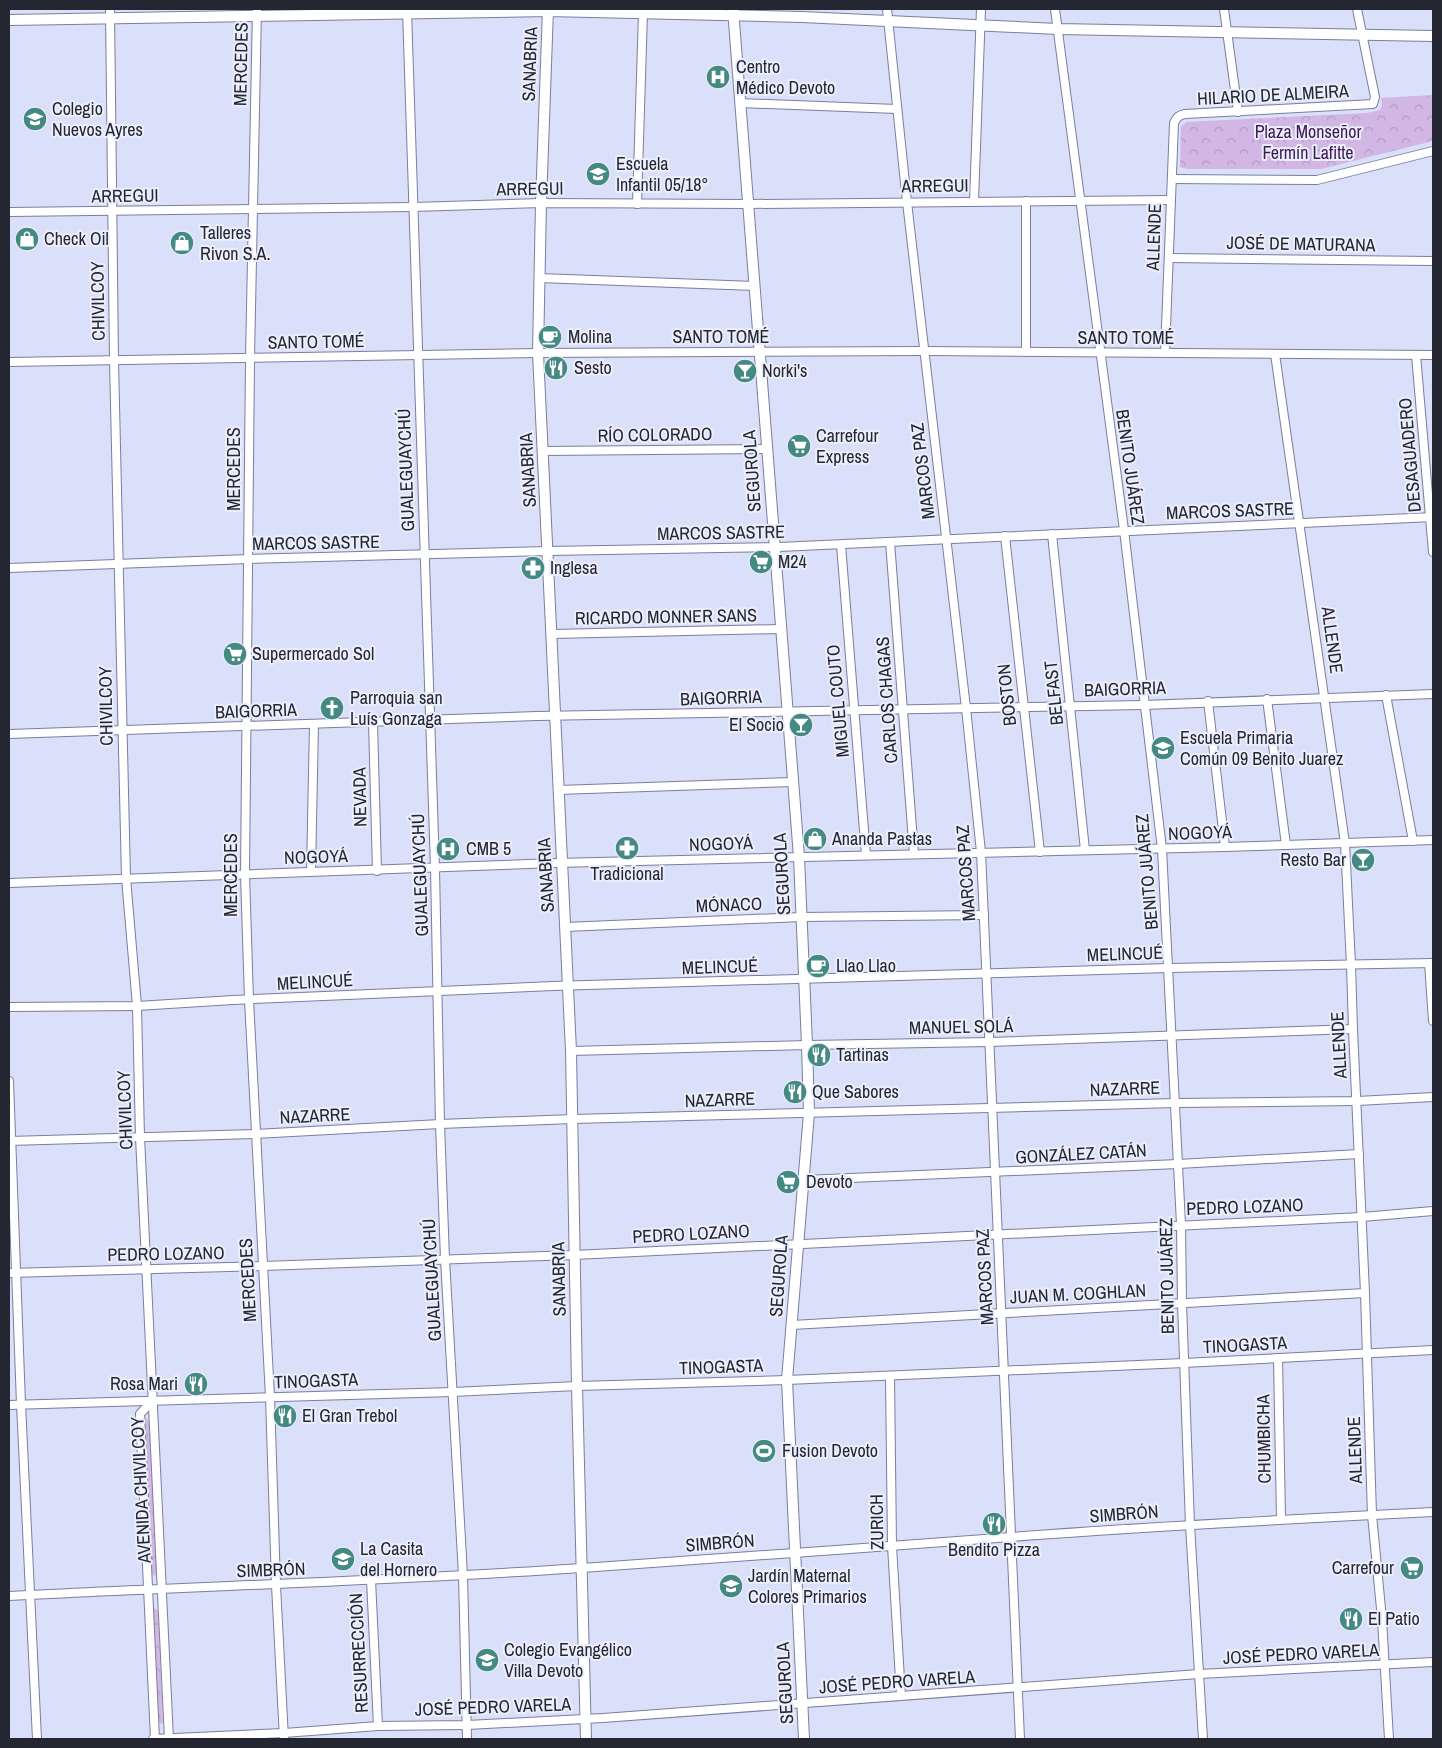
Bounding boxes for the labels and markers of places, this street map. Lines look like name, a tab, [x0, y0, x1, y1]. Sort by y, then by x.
place label: Centro Médico Devoto	[736, 54, 835, 100]
hospital icon: Centro Médico Devoto	[705, 64, 731, 90]
place label: Colegio Nuevos Ayres	[52, 96, 143, 142]
school or university icon: Colegio Nuevos Ayres	[22, 106, 48, 132]
place label: Escuela Infantil 05/18°	[616, 151, 709, 197]
school or university icon: Escuela Infantil 05/18°	[585, 161, 611, 187]
place label: Talleres Rivon S.A.	[200, 220, 271, 266]
shop icon: Check Oil	[14, 226, 40, 252]
place label: Check Oil	[44, 226, 109, 251]
shop icon: Talleres Rivon S.A.	[169, 230, 195, 256]
cafe icon: Molina	[537, 324, 563, 350]
place label: Molina	[568, 324, 612, 349]
restaurant icon: Sesto	[543, 355, 569, 381]
place label: Sesto	[574, 355, 612, 380]
bar icon: Norki's	[732, 358, 758, 384]
place label: Norki's	[762, 358, 807, 383]
place label: Carrefour Express	[816, 423, 878, 469]
supermarket icon: Carrefour Express	[786, 433, 812, 459]
supermarket icon: M24	[748, 549, 774, 575]
place label: M24	[778, 549, 807, 574]
pharmacy icon: Inglesa	[520, 555, 546, 581]
place label: Inglesa	[550, 555, 598, 580]
supermarket icon: Supermercado Sol	[222, 641, 248, 667]
place label: Supermercado Sol	[252, 641, 374, 666]
place label: Parroquia san Luís Gonzaga	[350, 685, 443, 731]
church icon: Parroquia san Luís Gonzaga	[319, 695, 345, 721]
place label: El Socio	[729, 712, 784, 737]
bar icon: El Socio	[788, 712, 814, 738]
place label: Escuela Primaria Común 09 Benito Juarez	[1180, 725, 1343, 771]
school or university icon: Escuela Primaria Común 09 Benito Juarez	[1150, 735, 1176, 761]
shop icon: Ananda Pastas	[802, 826, 828, 852]
place label: Ananda Pastas	[831, 826, 932, 851]
pharmacy icon: Tradicional	[614, 835, 640, 861]
hospital icon: CMB 5	[435, 836, 461, 862]
place label: CMB 5	[466, 836, 511, 861]
place label: Resto Bar	[1280, 847, 1346, 872]
bar icon: Resto Bar	[1350, 847, 1376, 873]
place label: Tradicional	[590, 861, 664, 886]
cafe icon: Llao Llao	[805, 953, 831, 979]
place label: Llao Llao	[836, 953, 896, 978]
restaurant icon: Tartinas	[806, 1042, 832, 1068]
place label: Tartinas	[836, 1042, 889, 1067]
restaurant icon: Que Sabores	[782, 1079, 808, 1105]
place label: Que Sabores	[812, 1079, 899, 1104]
supermarket icon: Devoto	[775, 1169, 801, 1195]
place label: Devoto	[806, 1169, 853, 1194]
place label: Rosa Mari	[110, 1371, 178, 1396]
restaurant icon: Rosa Mari	[183, 1371, 209, 1397]
restaurant icon: El Gran Trebol	[272, 1403, 298, 1429]
place label: El Gran Trebol	[302, 1403, 397, 1428]
sports icon: Fusion Devoto	[751, 1438, 777, 1464]
place label: Fusion Devoto	[782, 1438, 878, 1463]
restaurant icon: Bendito Pizza	[981, 1511, 1007, 1537]
place label: La Casita del Hornero	[360, 1536, 437, 1582]
place label: Bendito Pizza	[948, 1537, 1040, 1562]
school or university icon: La Casita del Hornero	[330, 1546, 356, 1572]
place label: Carrefour	[1332, 1555, 1394, 1580]
supermarket icon: Carrefour	[1399, 1555, 1425, 1581]
place label: Jardín Maternal Colores Primarios	[748, 1563, 867, 1609]
school or university icon: Jardín Maternal Colores Primarios	[718, 1573, 744, 1599]
restaurant icon: El Patio	[1338, 1606, 1364, 1632]
place label: El Patio	[1368, 1606, 1420, 1631]
place label: Colegio Evangélico Villa Devoto	[504, 1637, 632, 1683]
school or university icon: Colegio Evangélico Villa Devoto	[474, 1647, 500, 1673]

